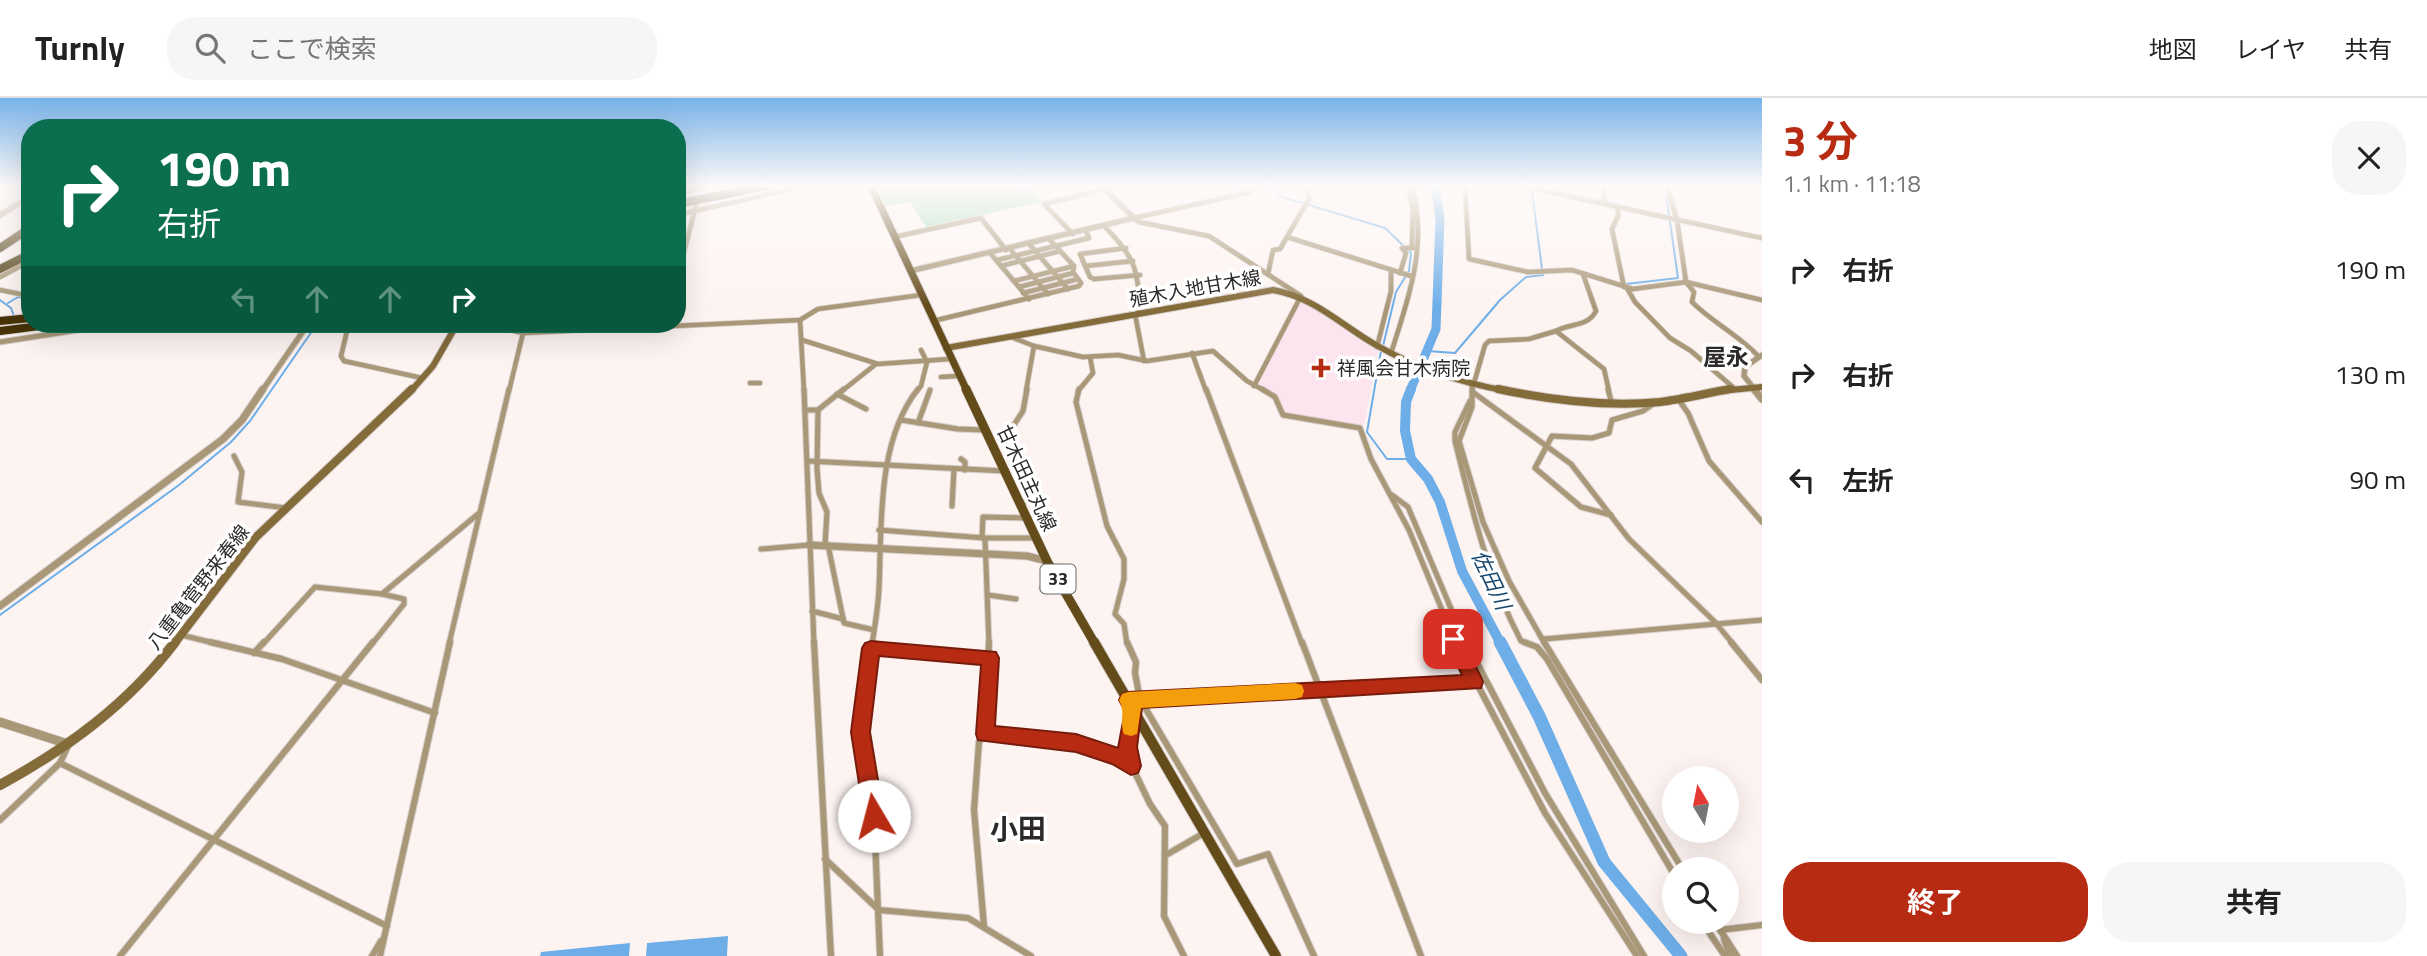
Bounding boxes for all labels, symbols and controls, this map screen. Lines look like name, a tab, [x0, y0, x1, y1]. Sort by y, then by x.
search box	[167, 17, 657, 80]
text: Turnly	[35, 23, 125, 73]
icon: search	[191, 29, 229, 67]
text: ここで検索	[247, 29, 377, 68]
text: 地図	[2149, 31, 2197, 67]
text: レイヤ	[2235, 31, 2306, 67]
text: 共有	[2344, 31, 2392, 67]
text: 3 分	[1783, 108, 1858, 172]
button: close	[2332, 121, 2406, 195]
text: 190 m	[157, 130, 291, 205]
icon: right	[42, 147, 133, 238]
text: 1.1 km · 11:18	[1783, 166, 1921, 201]
text: 右折	[157, 199, 221, 247]
text: 190 m	[2335, 250, 2406, 289]
icon: right	[1783, 251, 1821, 289]
text: 右折	[1842, 251, 1894, 290]
street label: 殖木入地甘木線	[1127, 262, 1263, 313]
icon: left	[225, 280, 263, 318]
icon: ahead	[298, 280, 336, 318]
icon: ahead	[371, 280, 409, 318]
icon: right	[444, 280, 482, 318]
district label: 屋永	[1703, 339, 1749, 374]
place label: 祥風会甘木病院	[1337, 353, 1470, 382]
text: 130 m	[2335, 355, 2406, 394]
icon: right	[1783, 356, 1821, 394]
text: 右折	[1842, 356, 1894, 395]
marker: 祥風会甘木病院	[1311, 358, 1331, 378]
street label: 甘木田主丸線	[990, 420, 1065, 536]
text: 90 m	[2349, 460, 2406, 499]
icon: left	[1783, 461, 1821, 499]
text: 左折	[1842, 461, 1894, 500]
street label: 八重亀菅野来春線	[139, 518, 256, 656]
water label: 佐田川	[1464, 544, 1521, 617]
road number: 33	[1040, 564, 1076, 593]
pin	[1423, 609, 1483, 669]
icon: arrive	[1434, 620, 1472, 658]
north arrow	[1662, 766, 1740, 844]
map controls	[1662, 766, 1739, 934]
position arrow	[837, 779, 911, 853]
district label: 小田	[990, 807, 1046, 850]
button: search	[1662, 857, 1739, 934]
button: 終了	[1783, 862, 2088, 942]
button: 共有	[2102, 862, 2406, 942]

